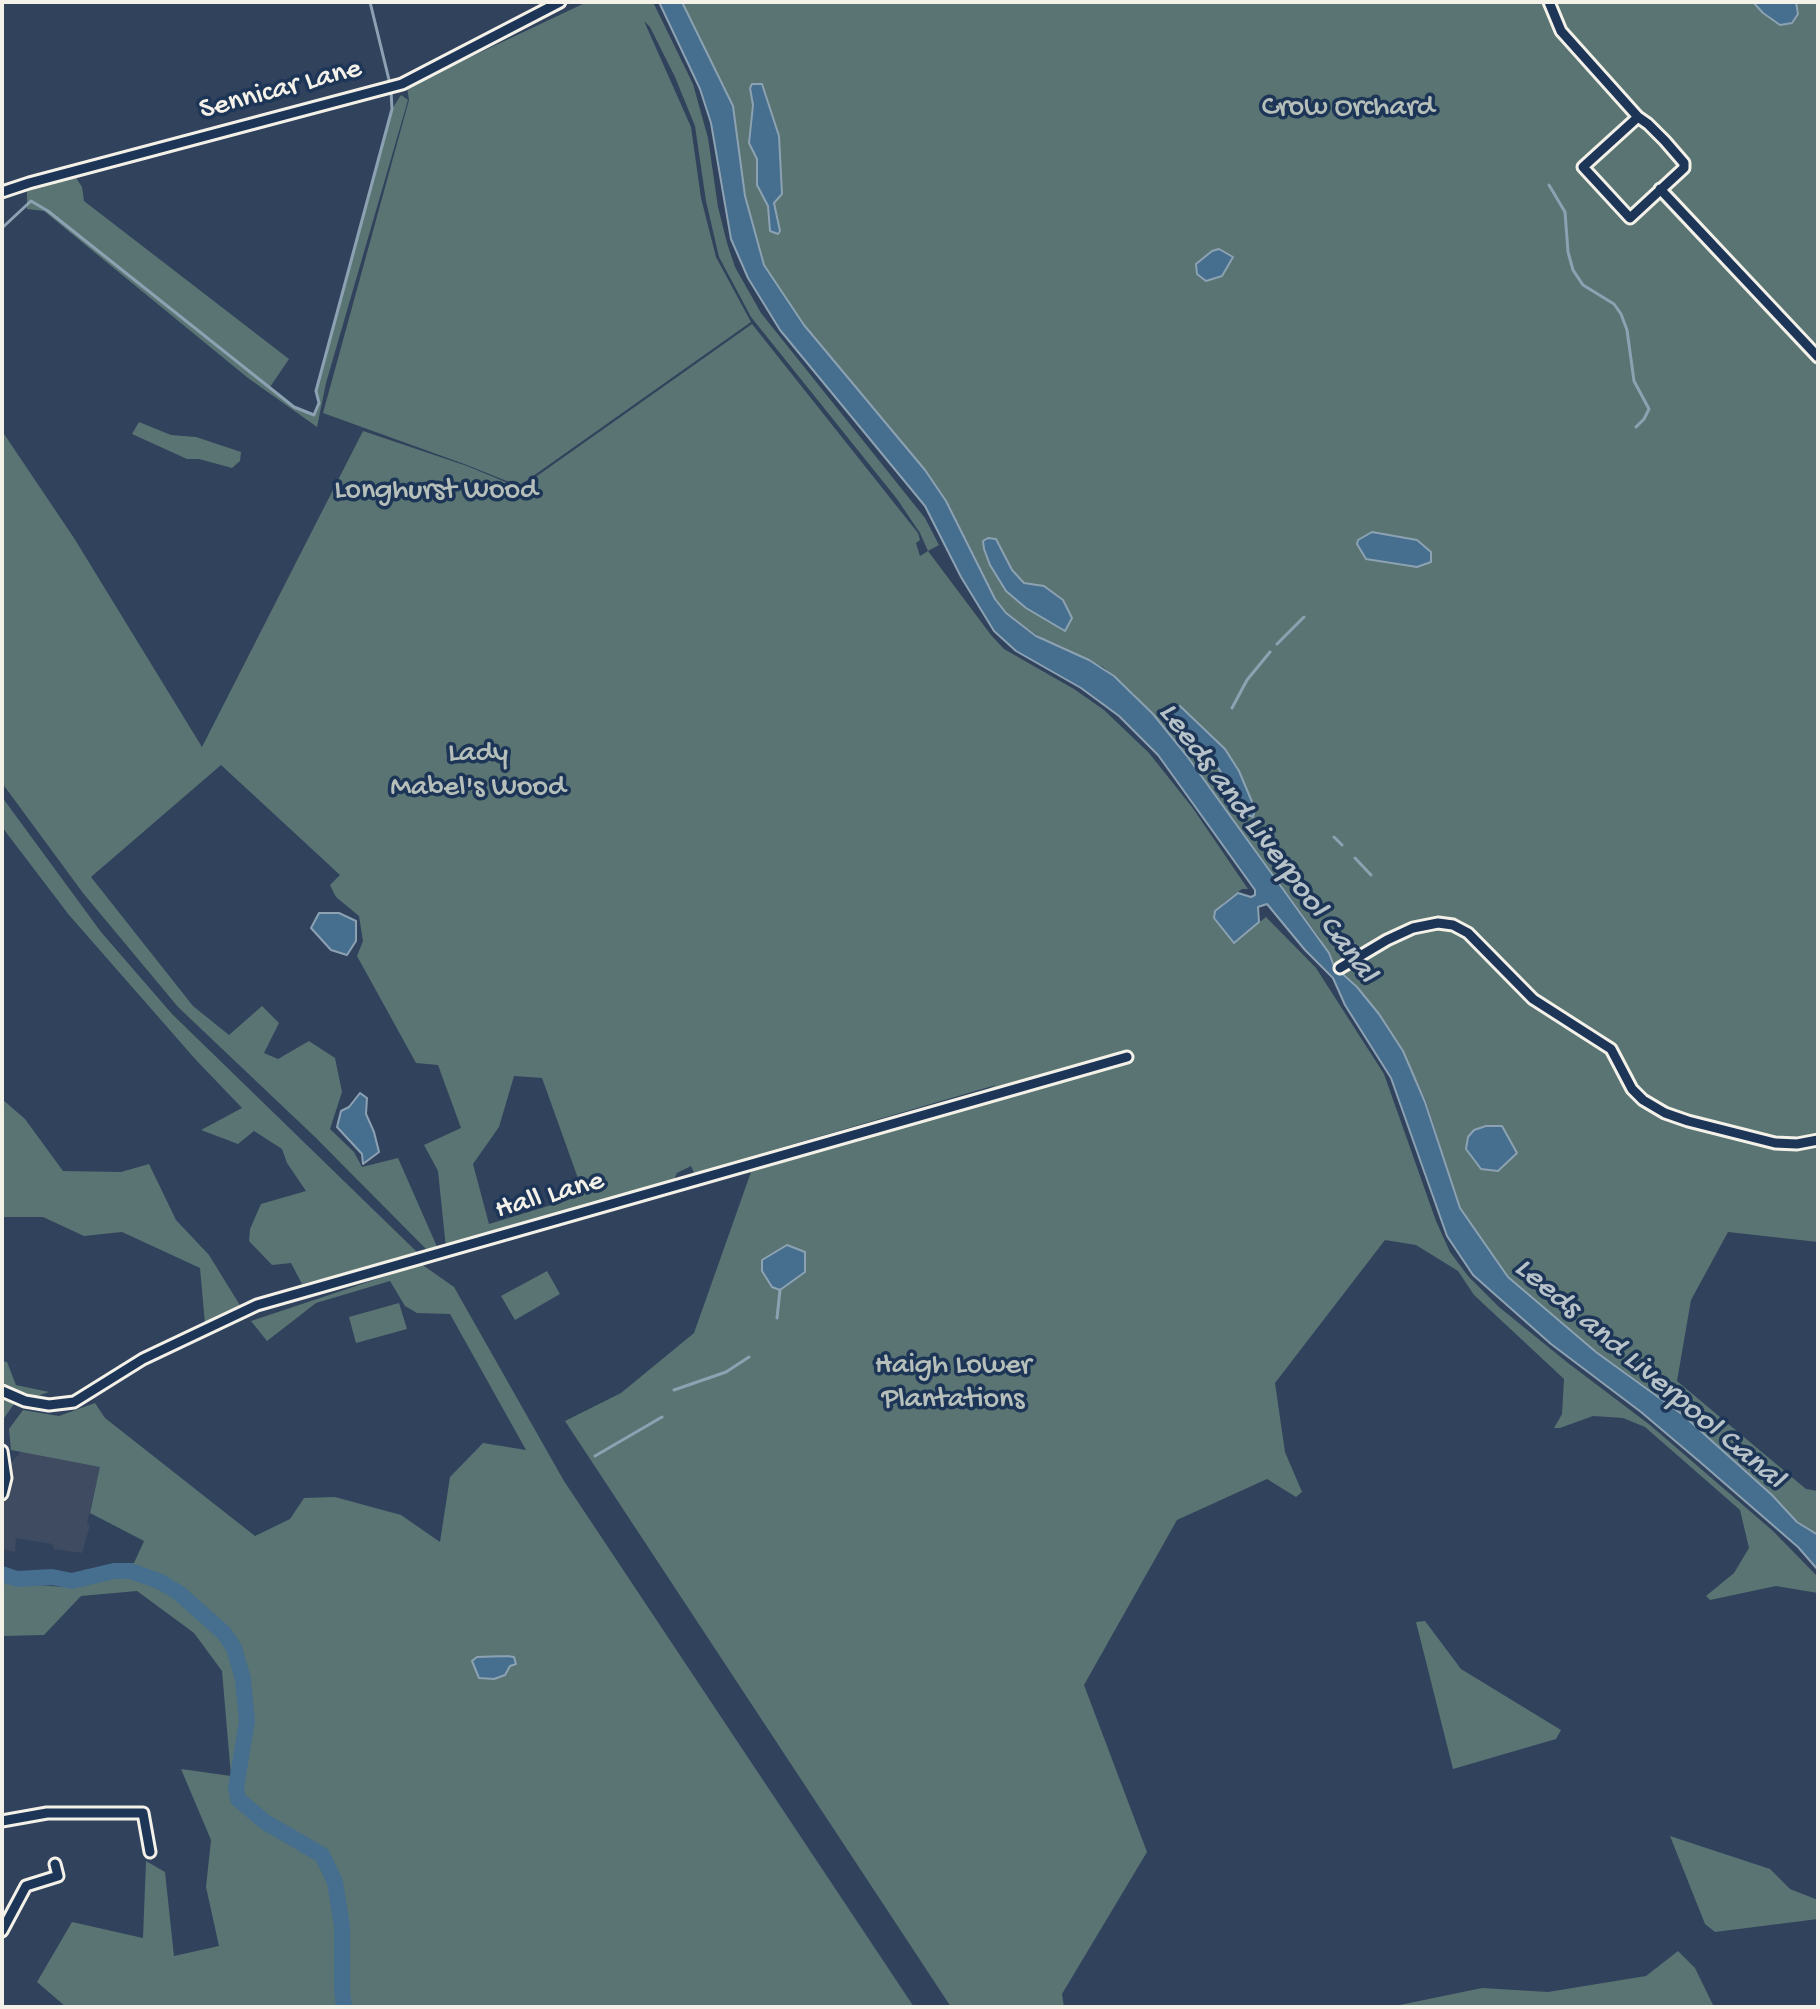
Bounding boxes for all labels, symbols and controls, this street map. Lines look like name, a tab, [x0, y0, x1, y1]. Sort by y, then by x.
street label: Sennicar Lane	[196, 52, 366, 130]
park label: Crow Orchard	[1262, 91, 1434, 127]
park label: Longhurst Wood	[334, 474, 538, 510]
water label: Leeds and Liverpool Canal	[1148, 696, 1384, 992]
park label: Lady Mabel's Wood	[390, 737, 566, 808]
street label: Hall Lane	[491, 1164, 609, 1230]
water label: Leeds and Liverpool Canal	[1505, 1251, 1791, 1499]
park label: Haigh Lower Plantations	[875, 1349, 1031, 1420]

